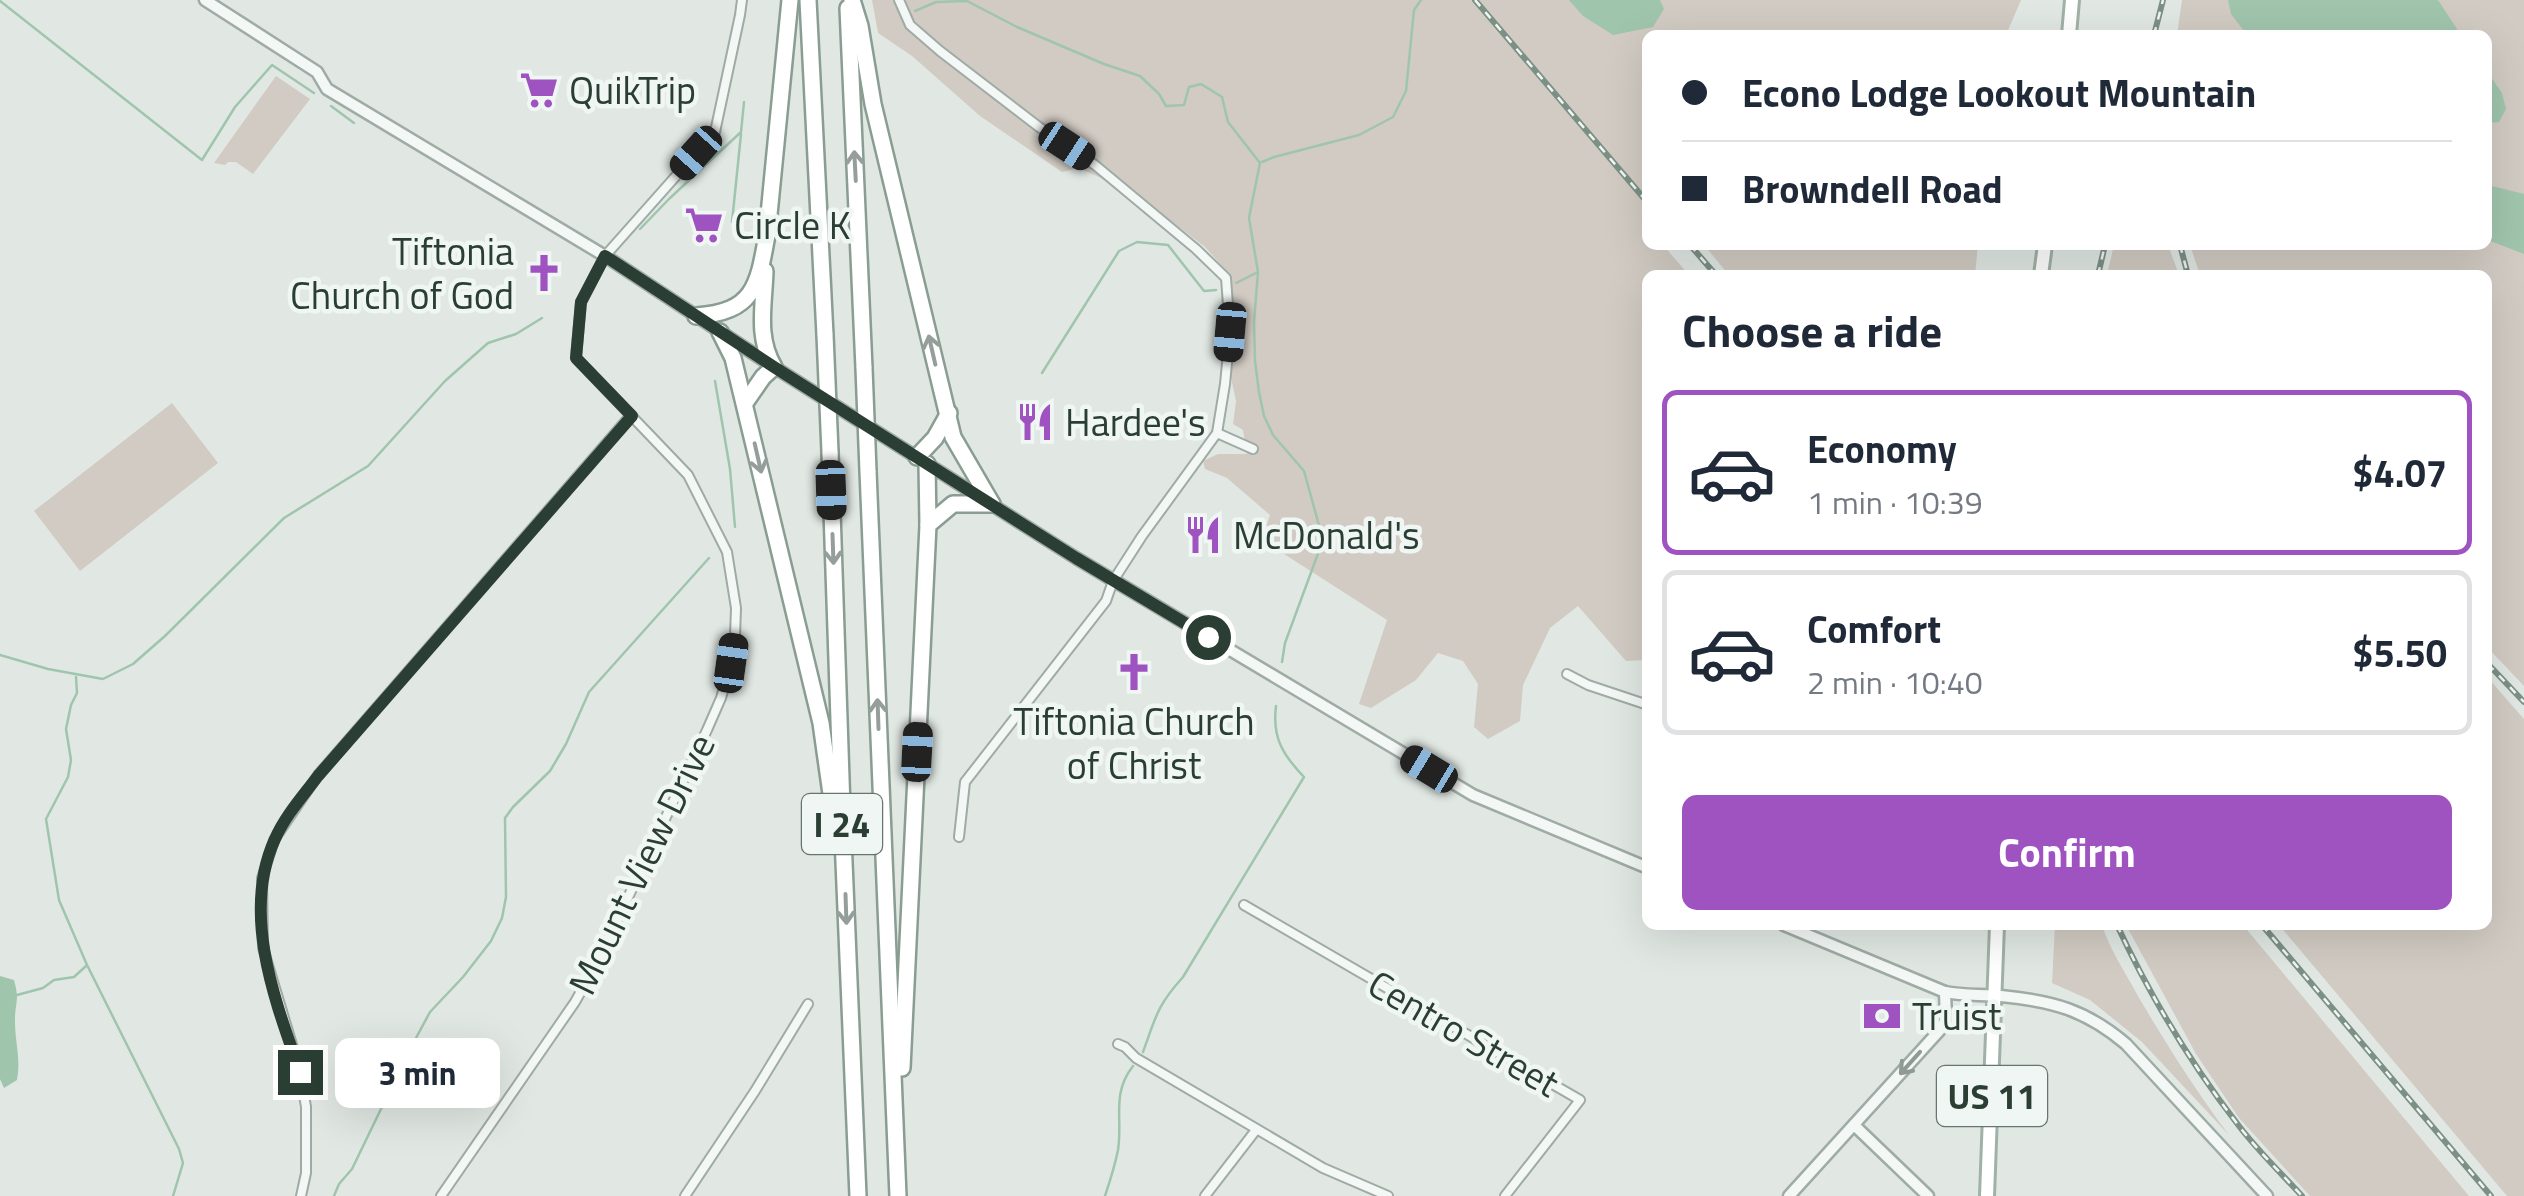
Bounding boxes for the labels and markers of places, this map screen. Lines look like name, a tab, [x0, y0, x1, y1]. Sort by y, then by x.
place label: QuikTrip	[569, 61, 696, 119]
supermarket icon: QuikTrip	[518, 69, 560, 111]
place label: Circle K	[734, 196, 850, 254]
supermarket icon: Circle K	[683, 204, 725, 246]
place label: Tiftonia Church of God	[290, 222, 514, 324]
church icon: Tiftonia Church of God	[523, 252, 565, 294]
place label: Hardee's	[1065, 393, 1206, 451]
restaurant icon: Hardee's	[1014, 401, 1056, 443]
place label: McDonald's	[1233, 506, 1420, 564]
restaurant icon: McDonald's	[1182, 514, 1224, 556]
church icon: Tiftonia Church of Christ	[1113, 651, 1155, 693]
place label: Tiftonia Church of Christ	[1013, 692, 1255, 794]
place label: Truist	[1912, 987, 2001, 1045]
bank icon: Truist	[1861, 995, 1903, 1037]

